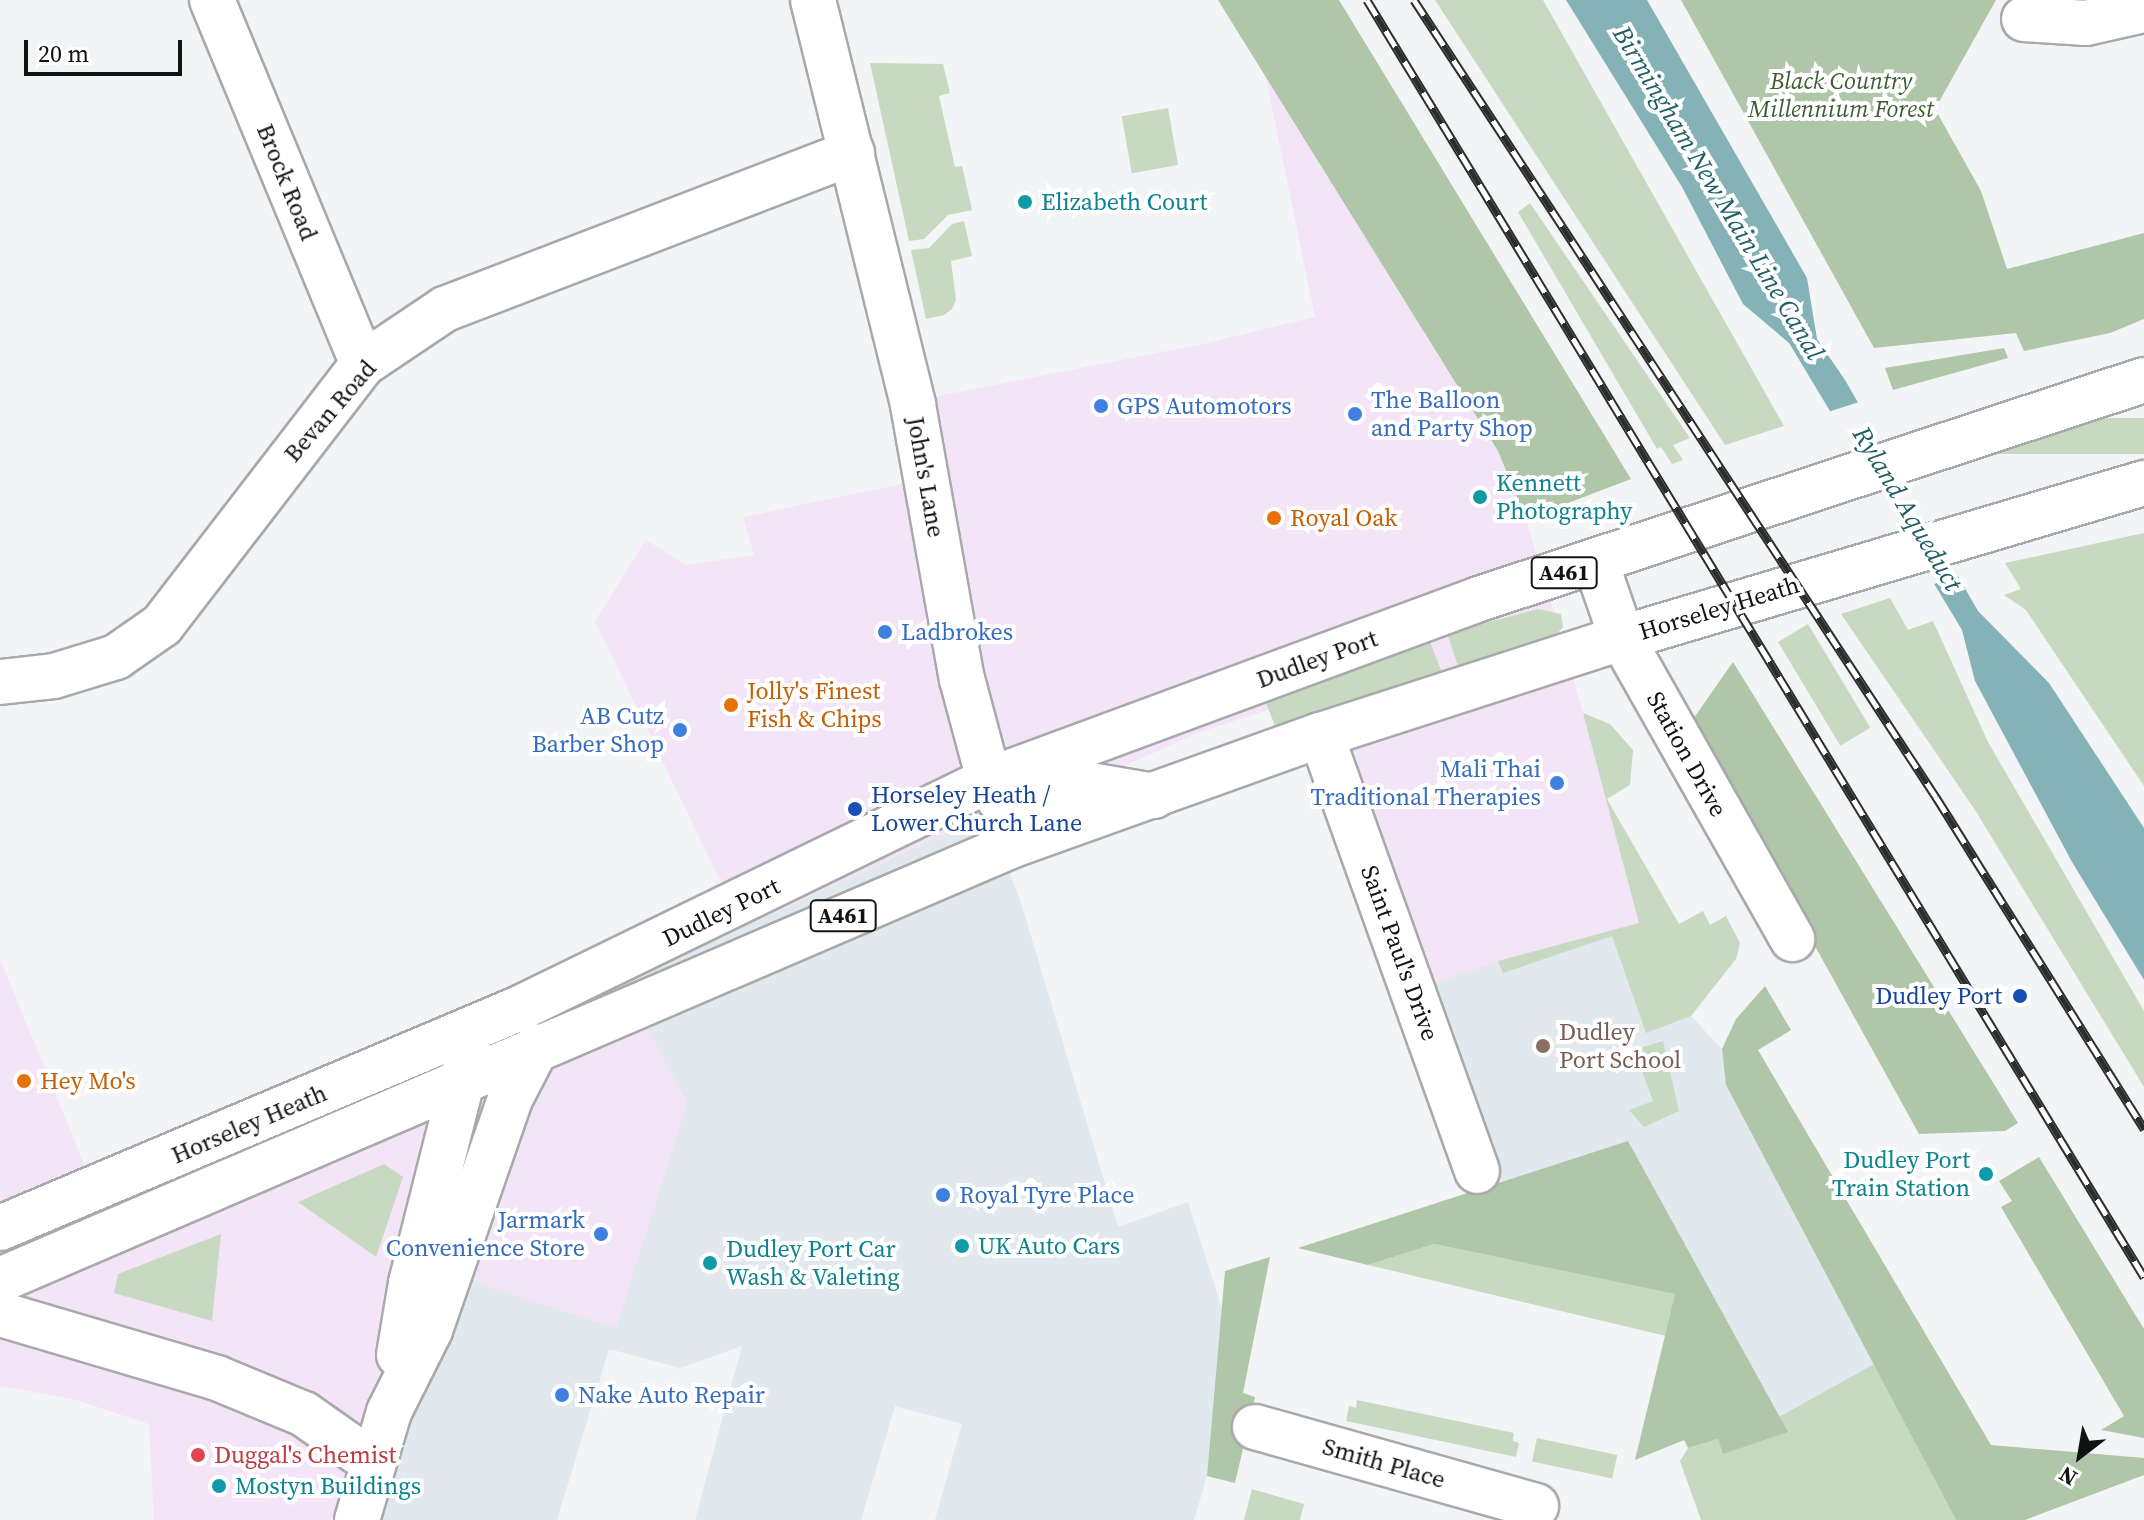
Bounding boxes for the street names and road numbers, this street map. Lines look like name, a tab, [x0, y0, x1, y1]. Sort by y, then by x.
street label: Brock Road	[251, 120, 323, 244]
street label: Bevan Road	[278, 354, 382, 468]
street label: John's Lane	[901, 414, 951, 540]
road number: A461	[1530, 555, 1598, 591]
street label: Horseley Heath	[1635, 570, 1803, 646]
street label: Dudley Port	[1253, 624, 1381, 694]
street label: Station Drive	[1641, 687, 1733, 821]
street label: Saint Paul's Drive	[1355, 862, 1445, 1044]
street label: Dudley Port	[658, 871, 784, 953]
road number: A461	[809, 898, 877, 934]
street label: Horseley Heath	[167, 1078, 331, 1170]
street label: Smith Place	[1319, 1432, 1449, 1494]

